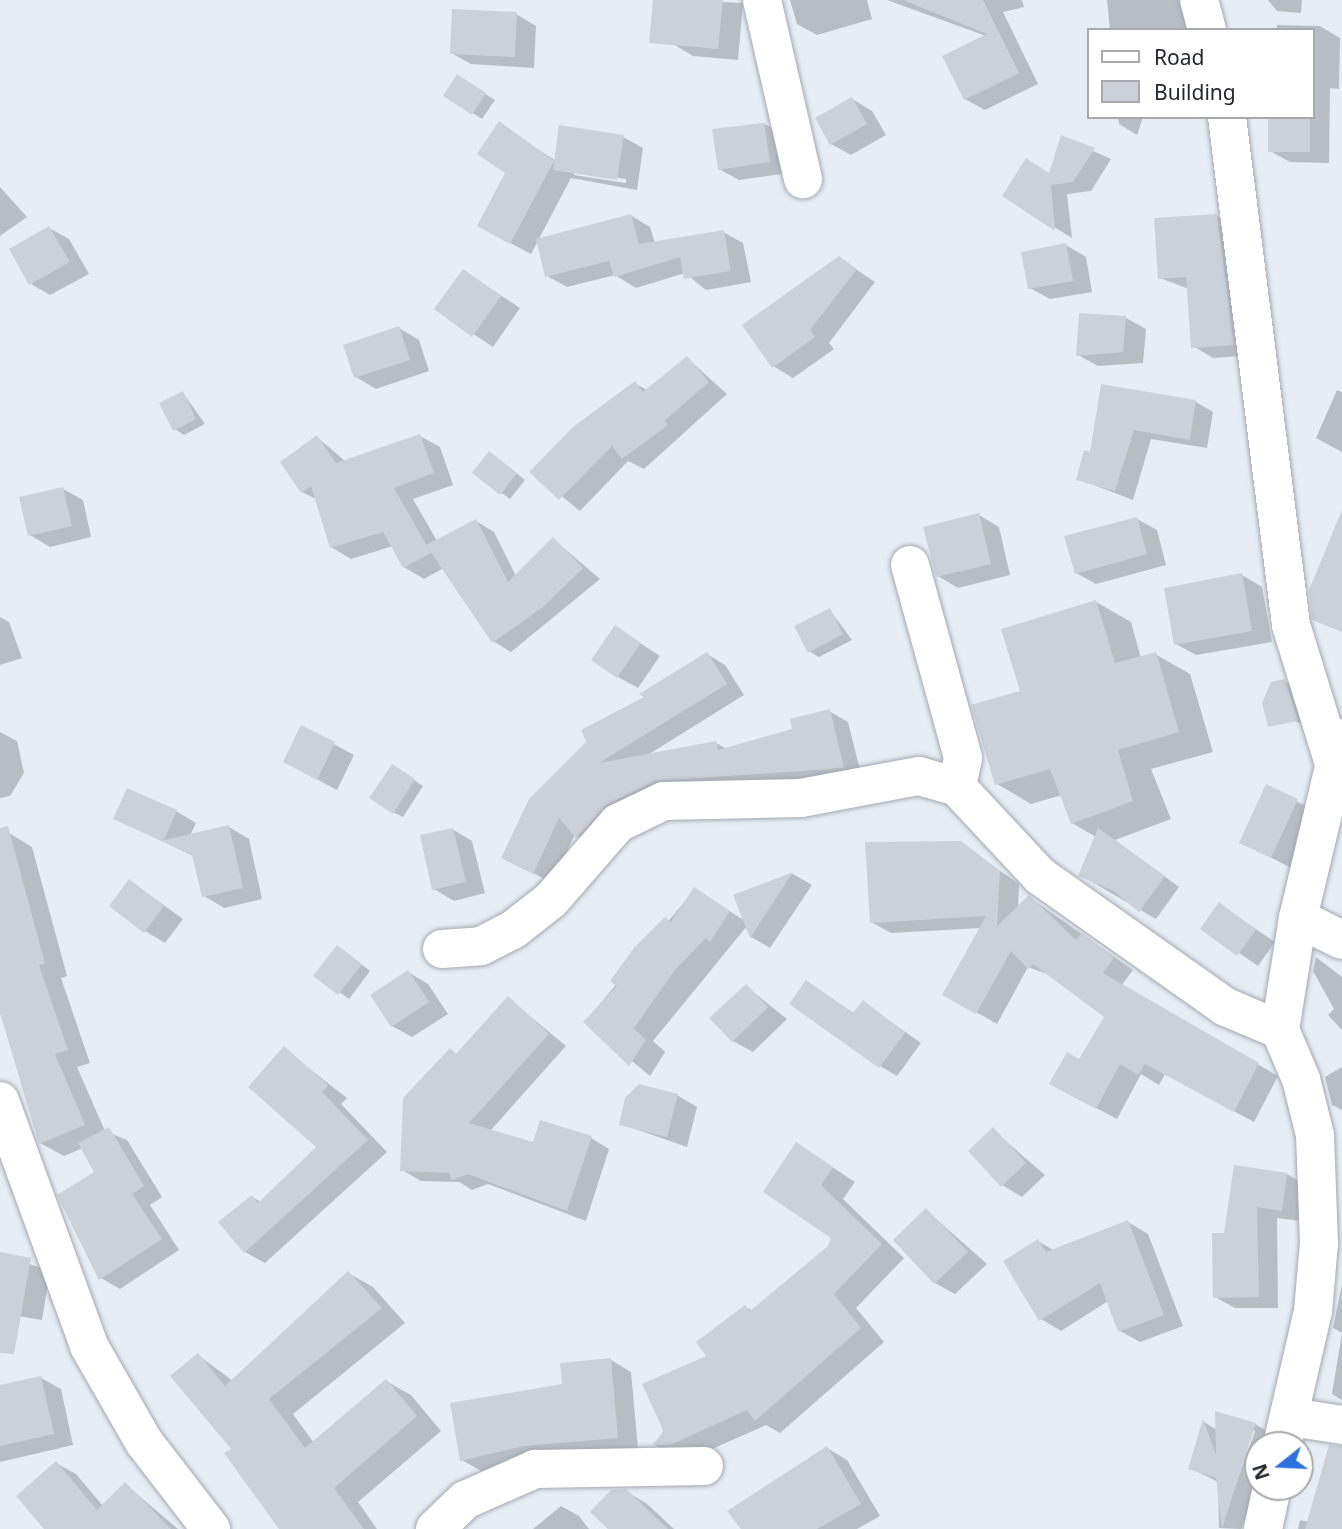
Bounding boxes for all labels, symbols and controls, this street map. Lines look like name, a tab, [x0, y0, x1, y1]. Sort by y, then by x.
legend	[1086, 28, 1314, 119]
text: Road	[1154, 43, 1204, 71]
text: Building	[1154, 78, 1236, 106]
north arrow	[1244, 1431, 1314, 1501]
text: N	[1246, 1461, 1276, 1483]

